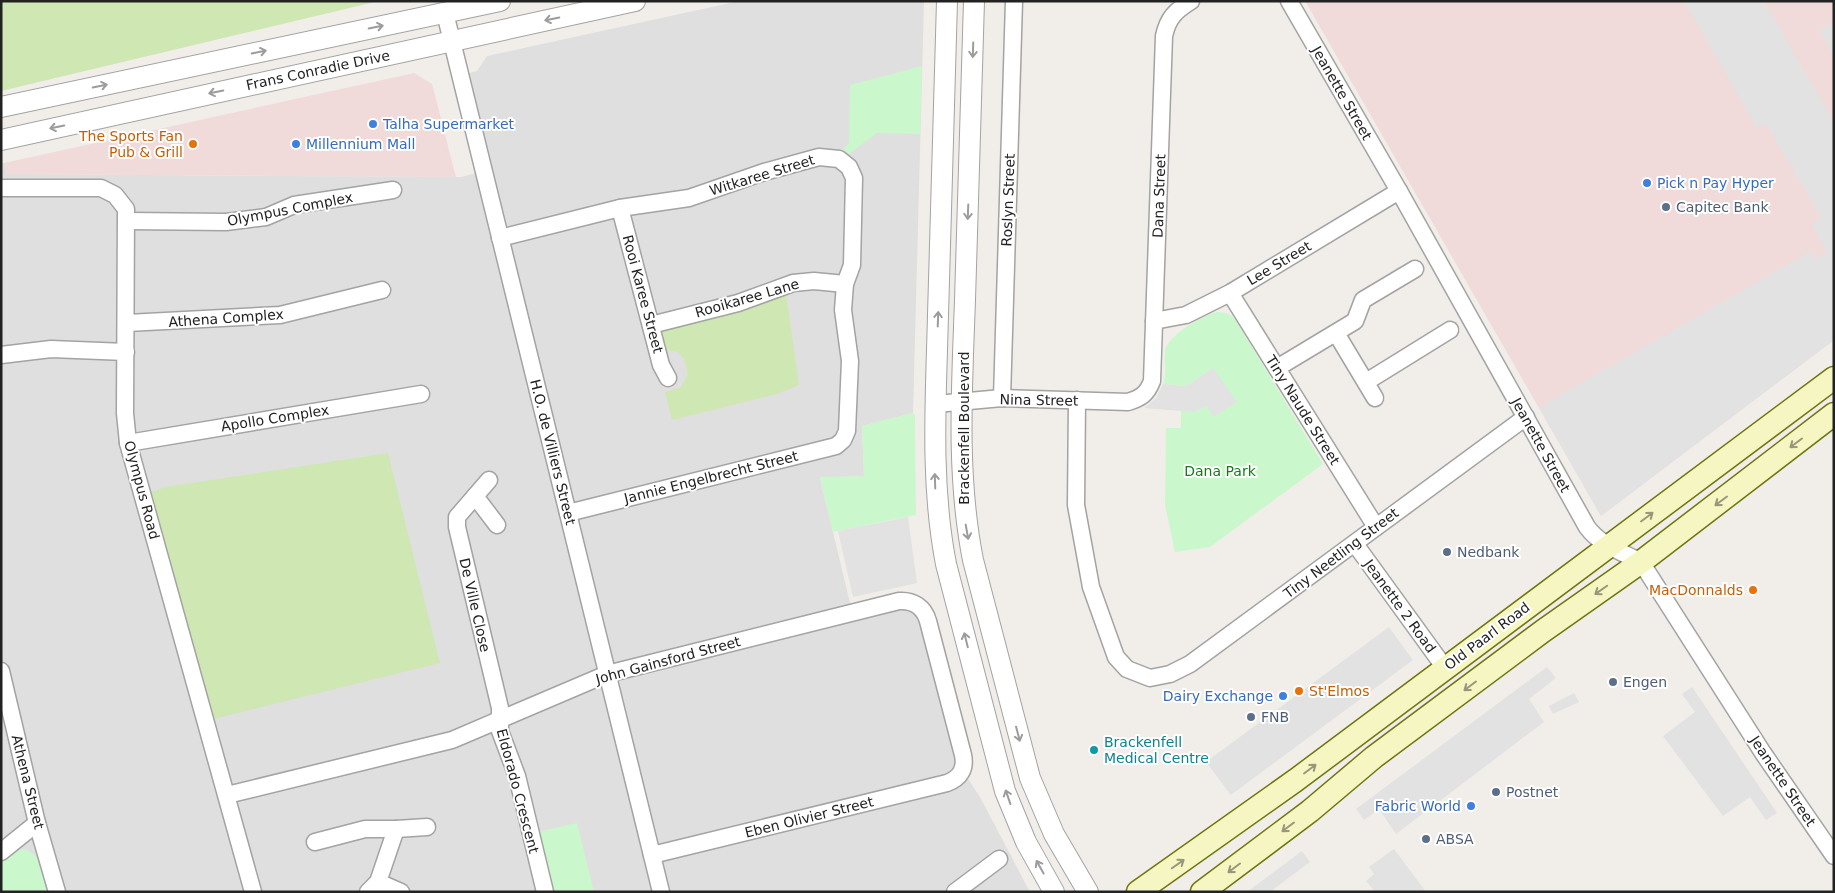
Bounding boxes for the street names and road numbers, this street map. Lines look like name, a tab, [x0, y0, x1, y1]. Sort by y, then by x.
street label: Jeanette Street	[1308, 42, 1376, 143]
street label: Frans Conradie Drive	[245, 47, 391, 93]
street label: Witkaree Street	[708, 151, 817, 199]
street label: Roslyn Street	[998, 153, 1018, 247]
street label: Dana Street	[1150, 153, 1168, 238]
street label: Olympus Complex	[226, 189, 354, 229]
street label: Rooi Karee Street	[620, 233, 667, 355]
street label: Lee Street	[1244, 237, 1314, 288]
street label: Rooikaree Lane	[693, 275, 801, 321]
street label: Athena Complex	[168, 306, 284, 330]
street label: Brackenfell Boulevard	[956, 351, 972, 505]
street label: Tiny Naude Street	[1262, 351, 1343, 468]
street label: H.O. de Villiers Street	[527, 378, 579, 527]
street label: Nina Street	[999, 391, 1079, 409]
street label: Jeanette Street	[1508, 394, 1574, 495]
street label: Apollo Complex	[220, 402, 330, 434]
street label: Olympus Road	[121, 439, 163, 541]
street label: Jannie Engelbrecht Street	[621, 448, 800, 507]
street label: Tiny Neetling Street	[1280, 504, 1402, 602]
street label: Jeanette 2 Road	[1360, 555, 1439, 656]
street label: De Ville Close	[456, 556, 494, 654]
street label: Old Paarl Road	[1441, 599, 1533, 673]
street label: John Gainsford Street	[593, 633, 743, 687]
street label: Eldorado Crescent	[494, 727, 542, 855]
street label: Jeanette Street	[1746, 732, 1819, 830]
street label: Athena Street	[9, 733, 48, 831]
street label: Eben Olivier Street	[743, 793, 875, 841]

